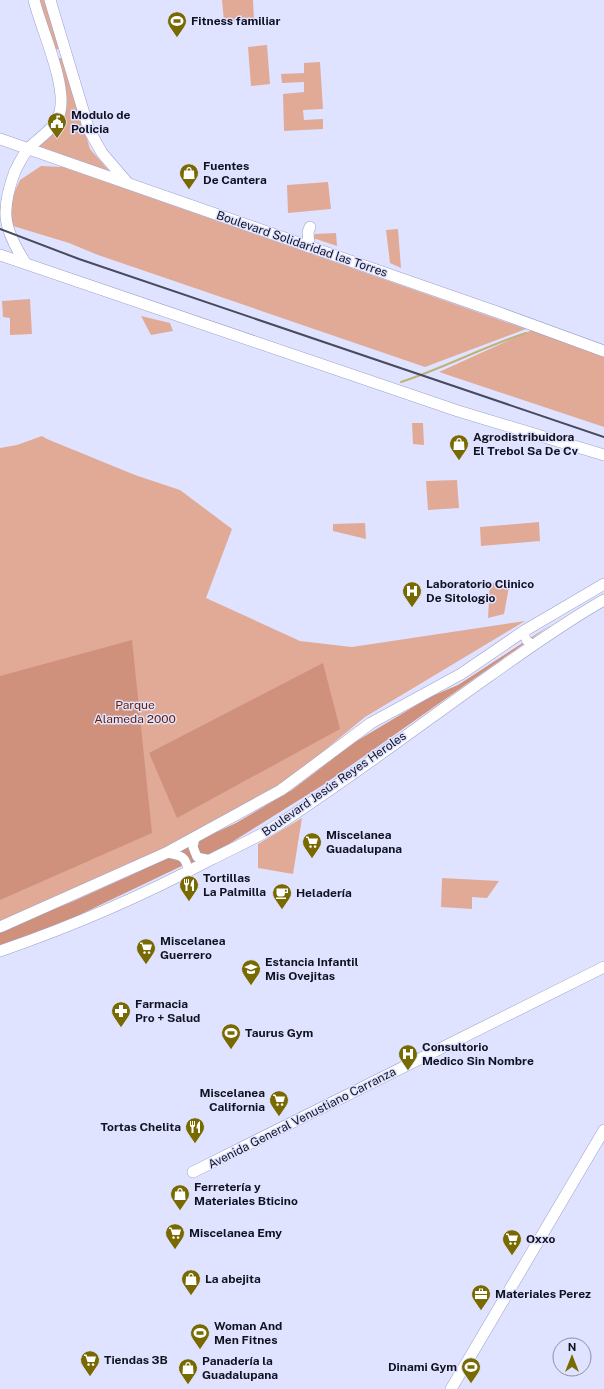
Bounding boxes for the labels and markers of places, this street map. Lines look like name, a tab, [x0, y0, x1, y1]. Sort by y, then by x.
sports icon: Fitness familiar	[166, 10, 188, 38]
place label: Fitness familiar	[191, 14, 280, 28]
place label: Modulo de Policia	[71, 108, 131, 136]
public building icon: Modulo de Policia	[46, 111, 68, 139]
place label: Fuentes De Cantera	[203, 159, 267, 187]
shop icon: Fuentes De Cantera	[178, 162, 200, 190]
place label: Agrodistribuidora El Trebol Sa De Cv	[473, 430, 579, 458]
shop icon: Agrodistribuidora El Trebol Sa De Cv	[448, 433, 470, 461]
place label: Laboratorio Clinico De Sitologio	[426, 577, 534, 605]
hospital icon: Laboratorio Clinico De Sitologio	[401, 580, 423, 608]
place label: Miscelanea Guadalupana	[326, 828, 402, 856]
supermarket icon: Miscelanea Guadalupana	[301, 831, 323, 859]
place label: Tortillas La Palmilla	[203, 871, 266, 899]
restaurant icon: Tortillas La Palmilla	[178, 874, 200, 902]
cafe icon: Heladería	[271, 882, 293, 910]
place label: Heladería	[296, 886, 352, 900]
place label: Miscelanea Guerrero	[160, 934, 226, 962]
supermarket icon: Miscelanea Guerrero	[135, 937, 157, 965]
place label: Estancia Infantil Mis Ovejitas	[265, 955, 359, 983]
school or university icon: Estancia Infantil Mis Ovejitas	[240, 958, 262, 986]
place label: Farmacia Pro + Salud	[135, 997, 200, 1025]
pharmacy icon: Farmacia Pro + Salud	[110, 1000, 132, 1028]
sports icon: Taurus Gym	[220, 1022, 242, 1050]
place label: Taurus Gym	[245, 1026, 314, 1040]
place label: Consultorio Medico Sin Nombre	[422, 1040, 534, 1068]
hospital icon: Consultorio Medico Sin Nombre	[397, 1043, 419, 1071]
place label: Miscelanea California	[200, 1086, 265, 1114]
supermarket icon: Miscelanea California	[268, 1089, 290, 1117]
restaurant icon: Tortas Chelita	[184, 1116, 206, 1144]
place label: Tortas Chelita	[101, 1120, 181, 1134]
place label: Ferretería y Materiales Bticino	[194, 1180, 298, 1208]
shop icon: Ferretería y Materiales Bticino	[169, 1183, 191, 1211]
supermarket icon: Miscelanea Emy	[164, 1222, 186, 1250]
place label: Miscelanea Emy	[189, 1226, 282, 1240]
supermarket icon: Oxxo	[501, 1228, 523, 1256]
place label: Oxxo	[526, 1232, 555, 1246]
shop icon: La abejita	[180, 1268, 202, 1296]
place label: La abejita	[205, 1272, 261, 1286]
office icon: Materiales Perez	[470, 1283, 492, 1311]
place label: Materiales Perez	[495, 1287, 591, 1301]
place label: Woman And Men Fitnes	[214, 1319, 282, 1347]
sports icon: Woman And Men Fitnes	[189, 1322, 211, 1350]
supermarket icon: Tiendas 3B	[79, 1349, 101, 1377]
place label: Tiendas 3B	[104, 1353, 168, 1367]
place label: Panadería la Guadalupana	[202, 1354, 278, 1382]
sports icon: Dinami Gym	[460, 1356, 482, 1384]
shop icon: Panadería la Guadalupana	[177, 1357, 199, 1385]
place label: Dinami Gym	[388, 1360, 457, 1374]

